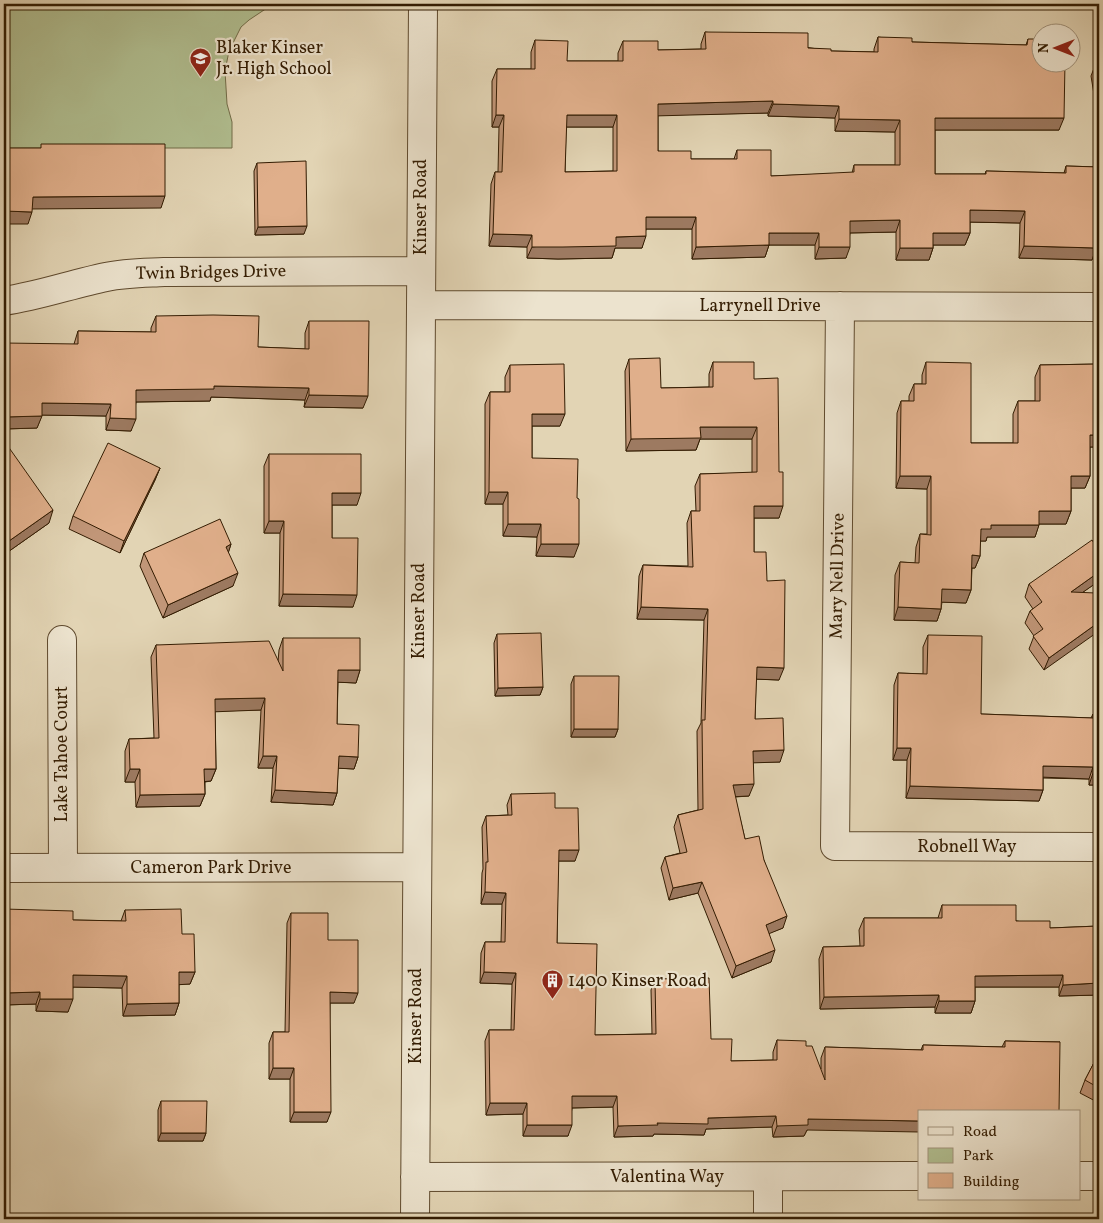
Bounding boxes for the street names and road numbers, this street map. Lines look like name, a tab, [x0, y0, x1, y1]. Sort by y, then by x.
street label: Kinser Road	[409, 159, 434, 255]
street label: Twin Bridges Drive	[135, 259, 287, 287]
street label: Larrynell Drive	[699, 294, 821, 319]
street label: Mary Nell Drive	[824, 513, 852, 639]
street label: Kinser Road	[407, 563, 432, 659]
street label: Lake Tahoe Court	[50, 686, 75, 822]
street label: Robnell Way	[917, 835, 1017, 860]
street label: Cameron Park Drive	[131, 856, 291, 881]
street label: Kinser Road	[404, 968, 429, 1064]
street label: Valentina Way	[610, 1165, 724, 1190]

